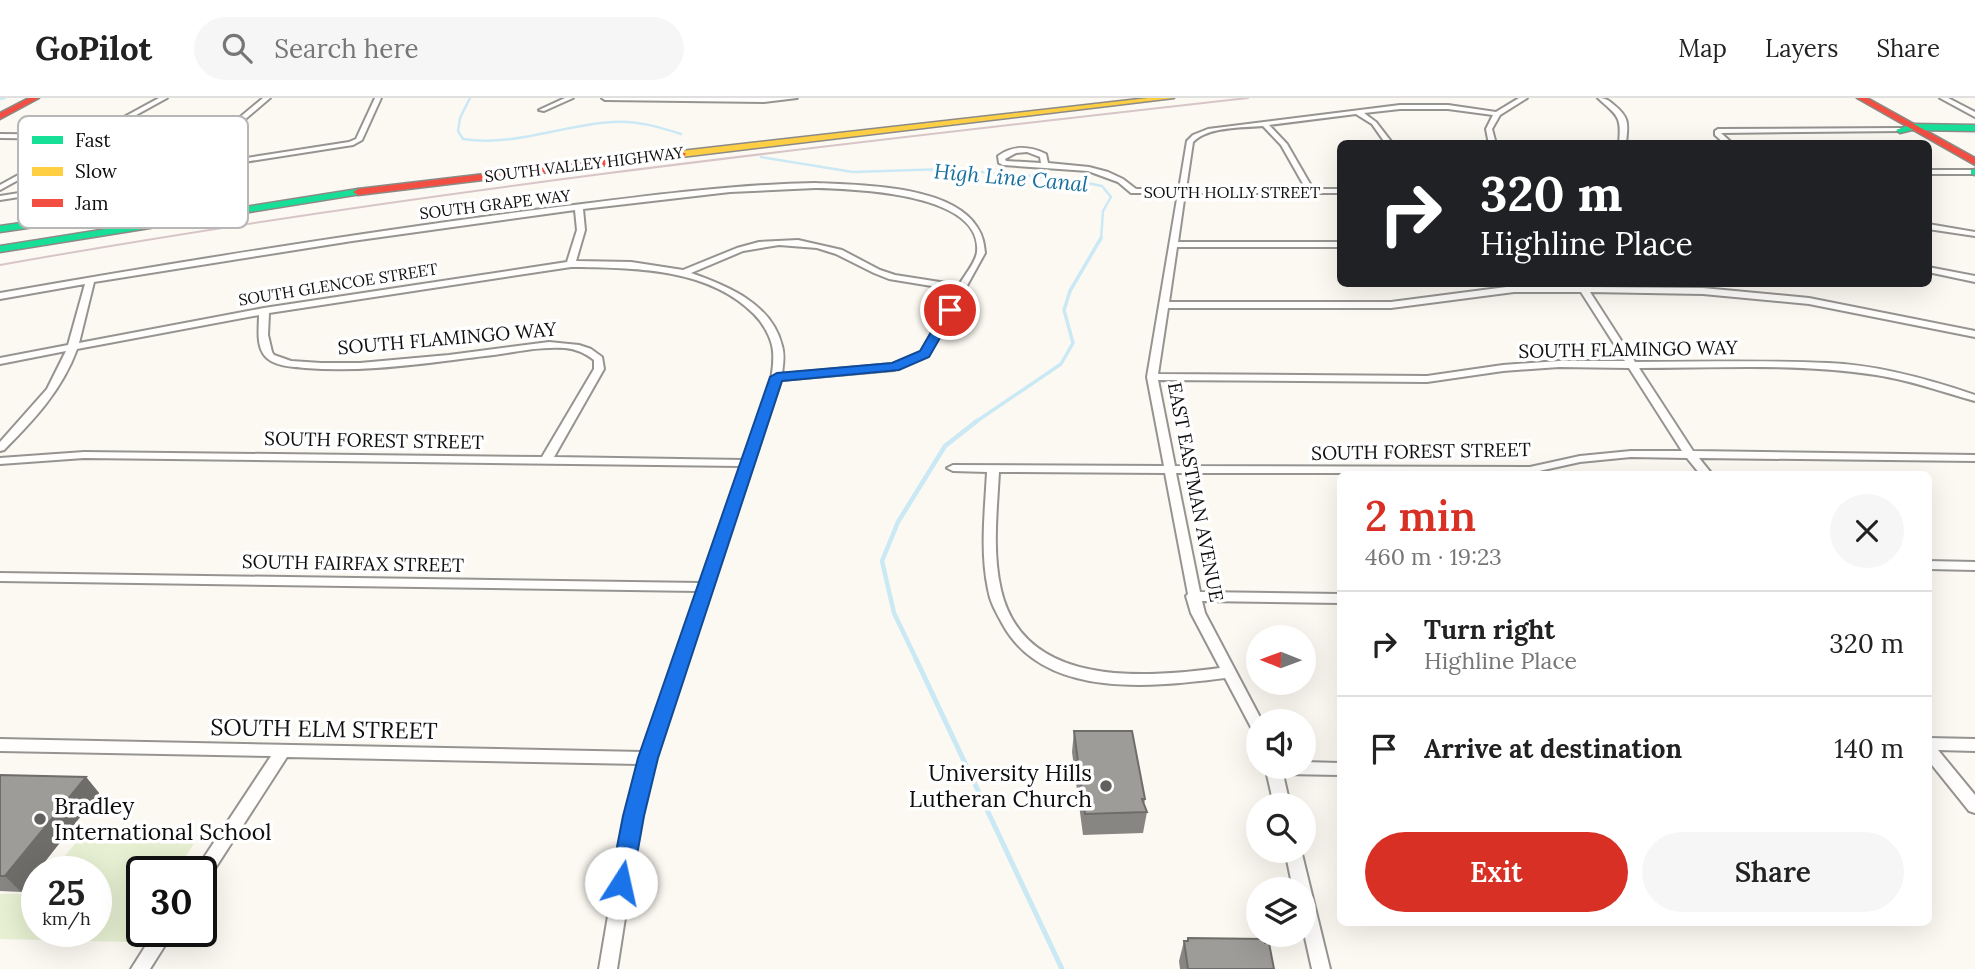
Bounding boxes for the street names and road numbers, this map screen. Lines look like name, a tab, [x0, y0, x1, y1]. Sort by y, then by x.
street label: SOUTH VALLEY HIGHWAY	[483, 142, 686, 186]
street label: SOUTH HOLLY STREET	[1144, 182, 1320, 202]
street label: SOUTH GRAPE WAY	[418, 185, 573, 223]
street label: SOUTH GLENCOE STREET	[237, 258, 439, 310]
street label: SOUTH FLAMINGO WAY	[337, 316, 558, 360]
street label: SOUTH FLAMINGO WAY	[1518, 335, 1739, 363]
street label: EAST EASTMAN AVENUE	[1163, 380, 1229, 604]
street label: SOUTH FOREST STREET	[264, 426, 484, 454]
street label: SOUTH FOREST STREET	[1311, 437, 1531, 465]
street label: SOUTH FAIRFAX STREET	[242, 549, 464, 577]
street label: SOUTH ELM STREET	[210, 712, 438, 745]

